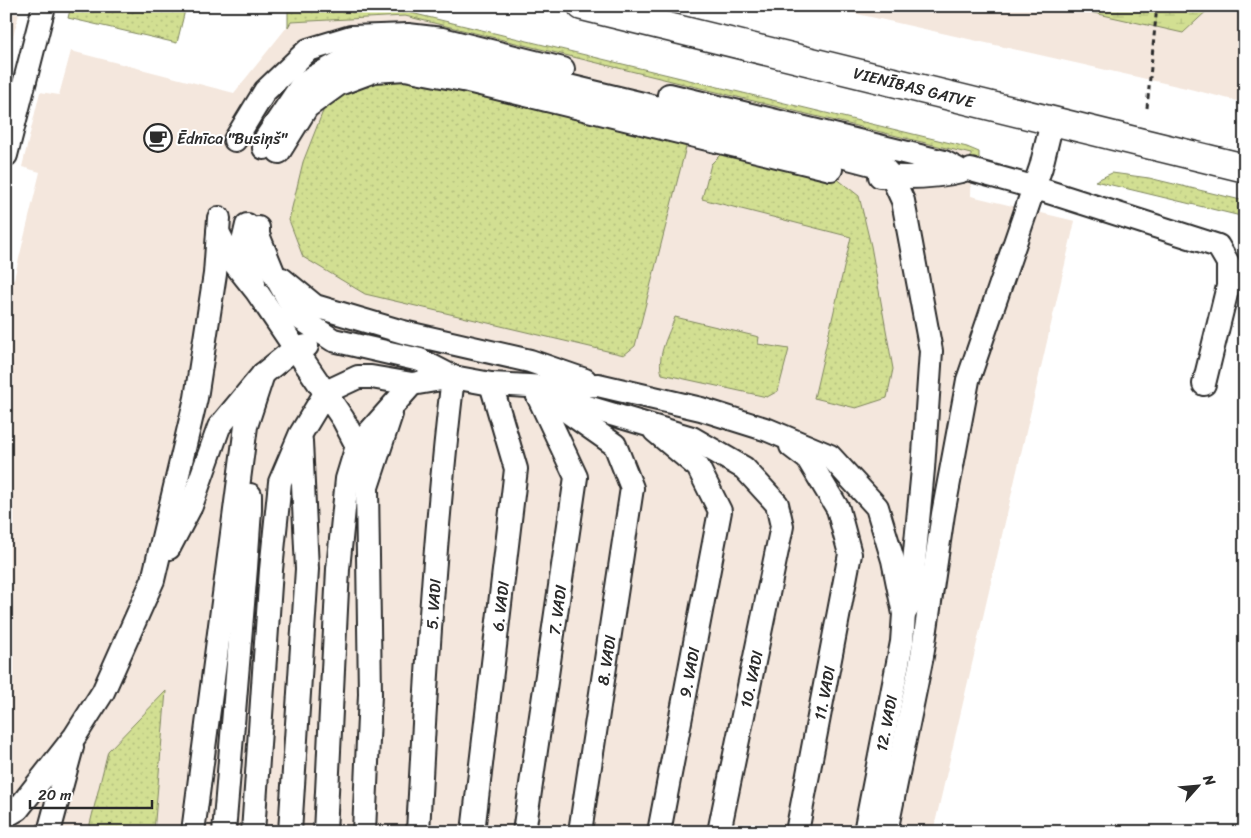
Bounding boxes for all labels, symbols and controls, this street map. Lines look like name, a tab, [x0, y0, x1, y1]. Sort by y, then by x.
street label: VIENĪBAS GATVE	[850, 58, 979, 117]
cafe icon: Ēdnīca "Busiņš"	[143, 123, 173, 153]
place label: Ēdnīca "Busiņš"	[177, 124, 289, 153]
street label: 5. VADI	[417, 578, 450, 630]
street label: 6. VADI	[483, 579, 518, 633]
street label: 7. VADI	[540, 583, 575, 637]
street label: 8. VADI	[588, 633, 625, 687]
street label: 9. VADI	[670, 644, 709, 700]
street label: 10. VADI	[731, 648, 772, 711]
street label: 11. VADI	[805, 663, 844, 723]
street label: 12. VADI	[867, 692, 906, 754]
north arrow	[1174, 760, 1224, 810]
text: N	[1195, 769, 1223, 791]
scale bar	[30, 778, 152, 810]
text: 20 m	[38, 782, 72, 808]

